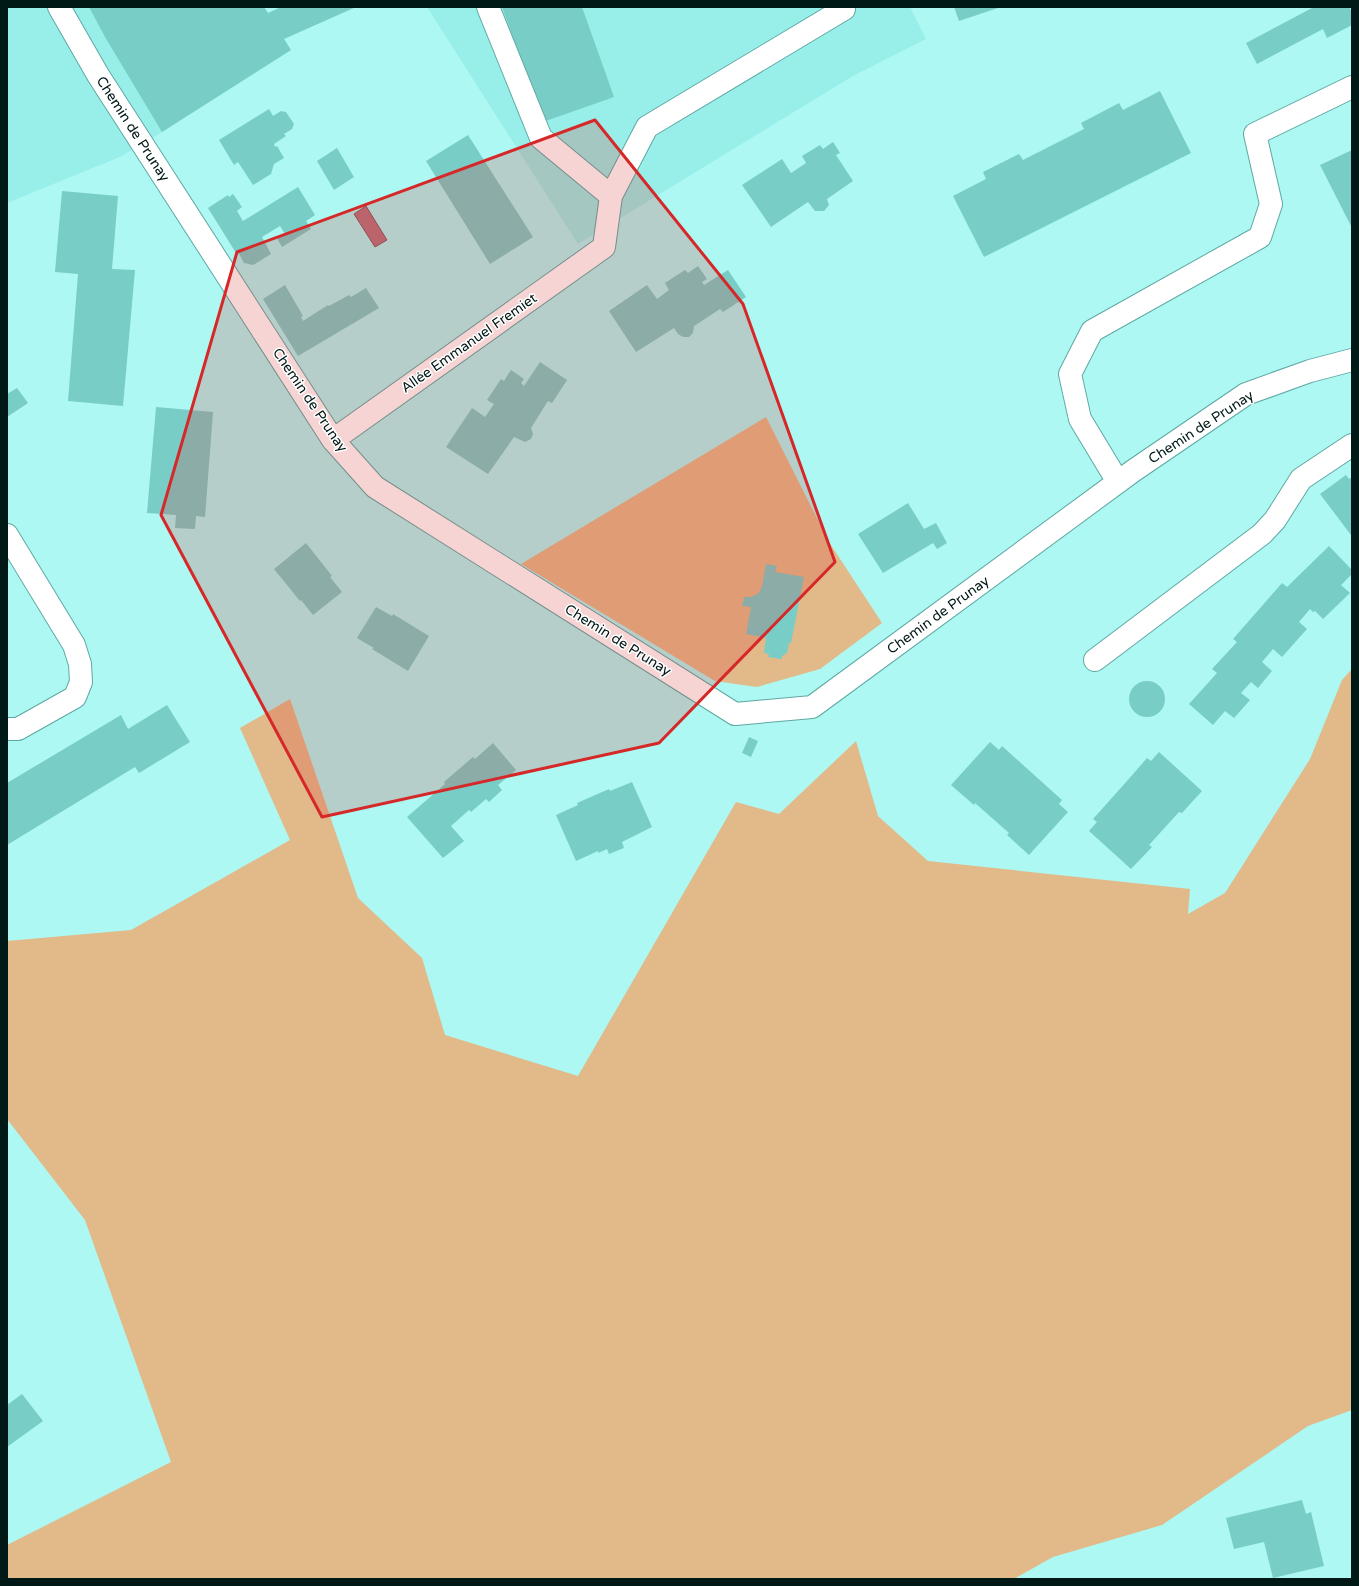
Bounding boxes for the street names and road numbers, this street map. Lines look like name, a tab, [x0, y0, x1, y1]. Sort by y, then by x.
street label: Chemin de Prunay	[93, 73, 174, 185]
street label: Allée Emmanuel Fremiet	[398, 289, 541, 396]
street label: Chemin de Prunay	[269, 345, 351, 456]
street label: Chemin de Prunay	[1145, 386, 1257, 467]
street label: Chemin de Prunay	[884, 572, 993, 658]
street label: Chemin de Prunay	[562, 600, 675, 680]

